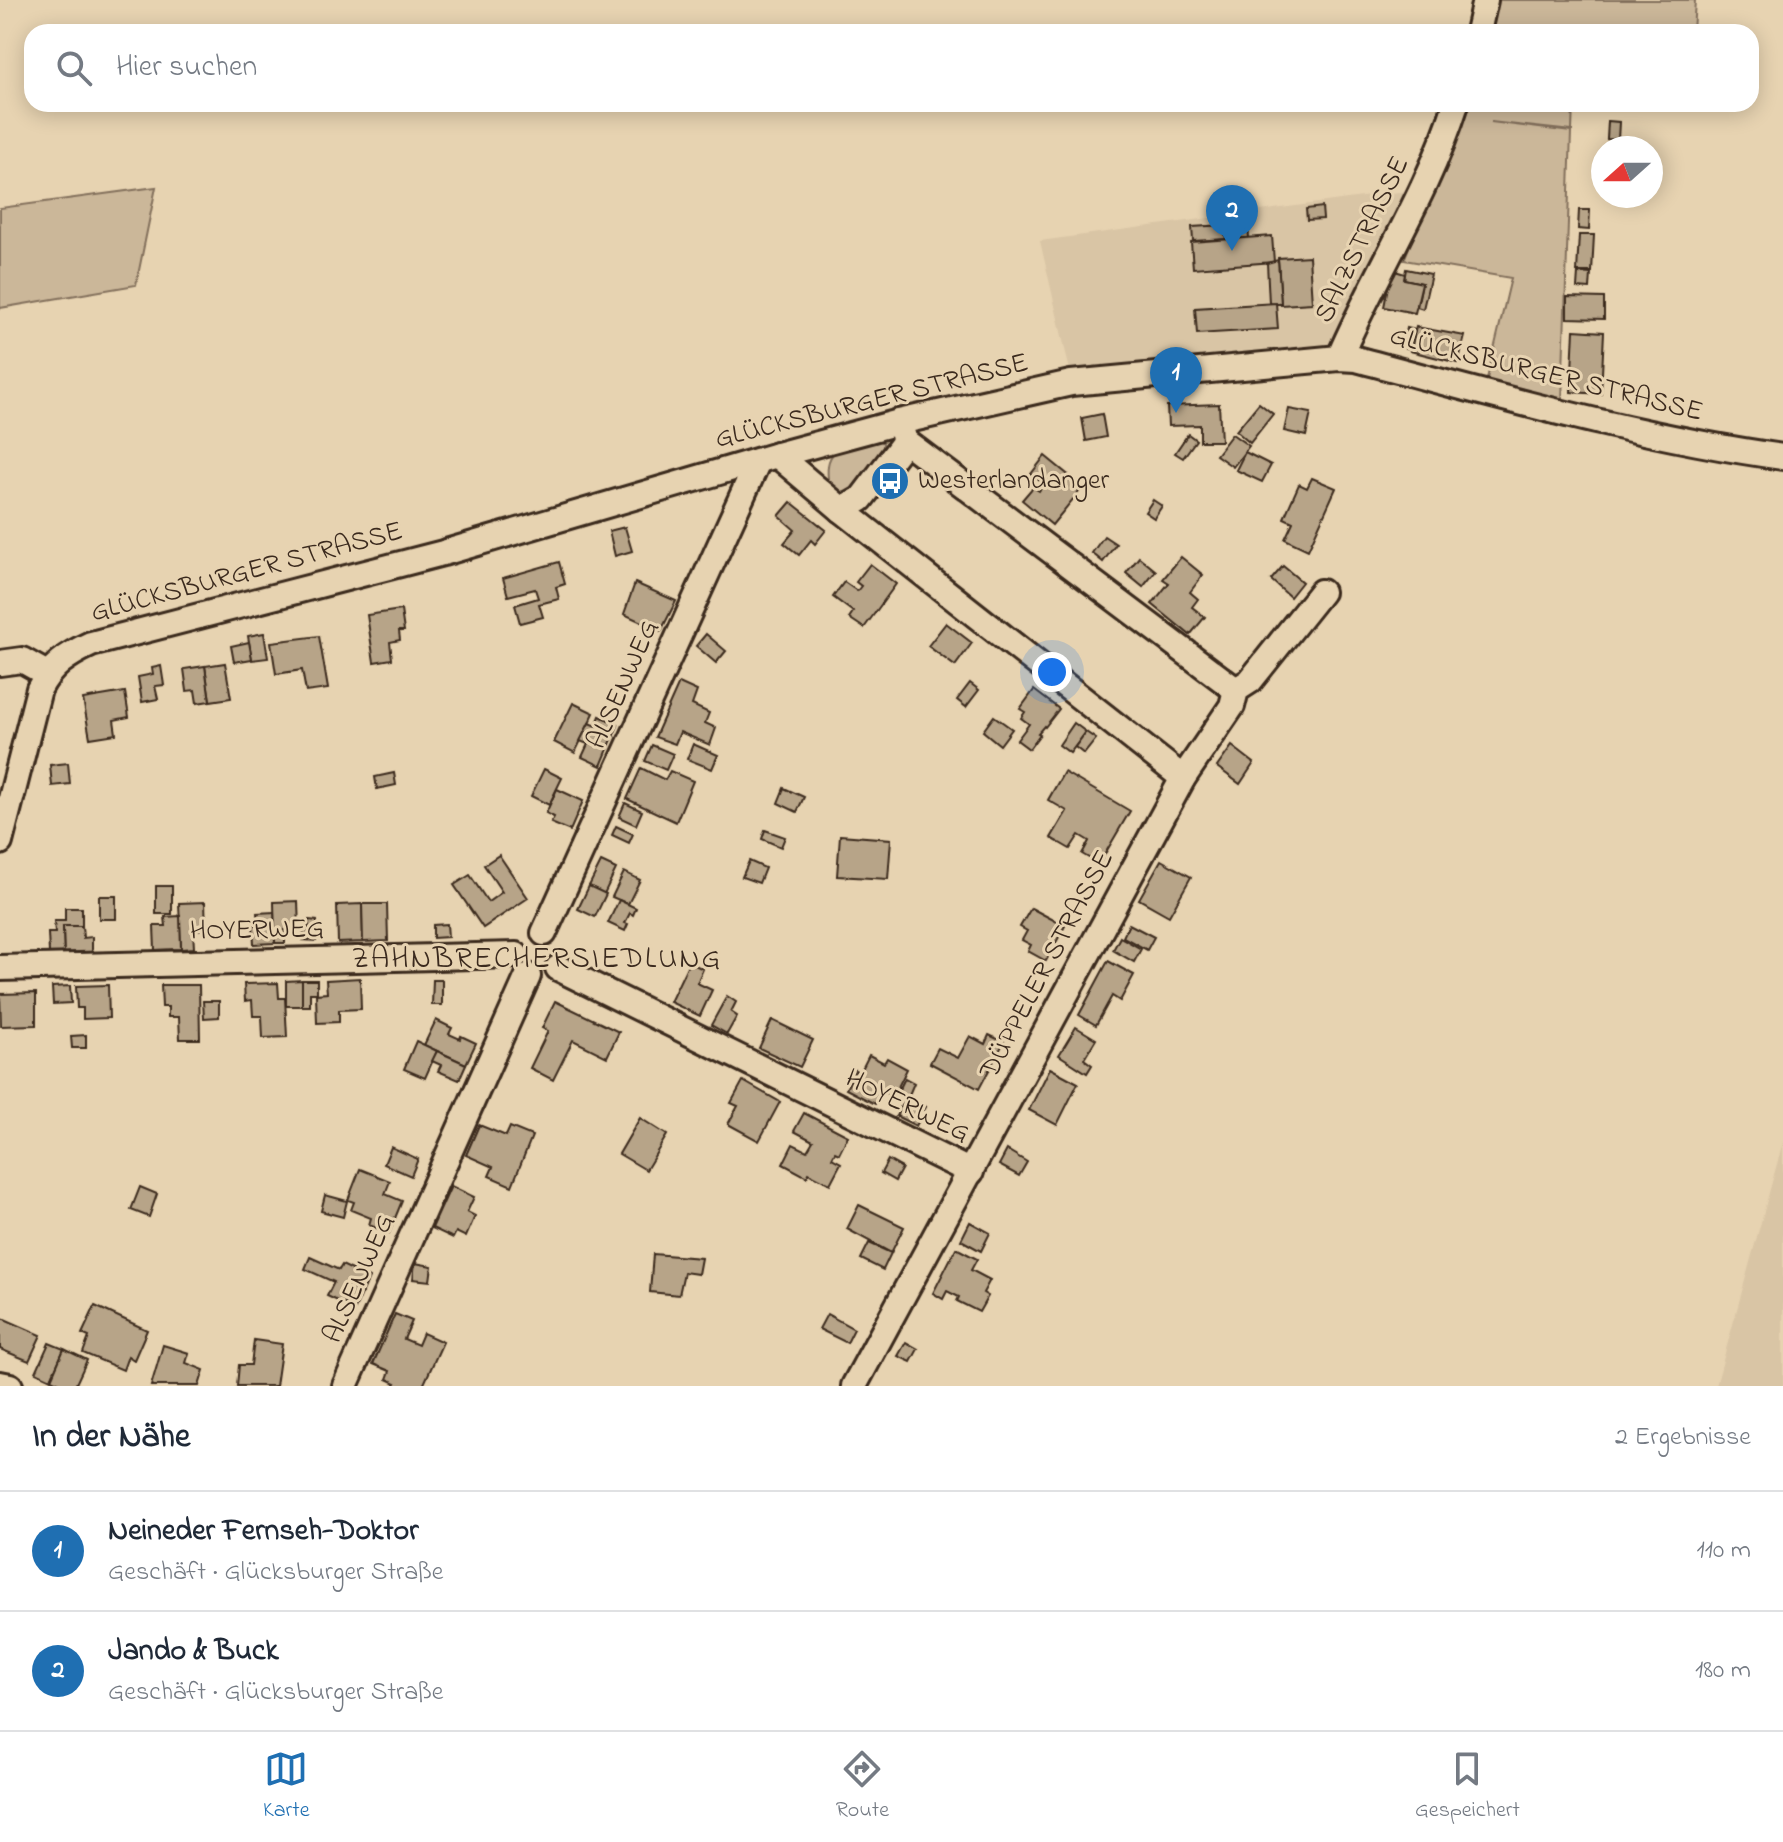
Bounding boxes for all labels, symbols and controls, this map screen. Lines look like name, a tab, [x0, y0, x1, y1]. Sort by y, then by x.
search box	[24, 24, 1759, 112]
icon: search	[52, 46, 96, 90]
text: Hier suchen	[116, 46, 257, 90]
north arrow	[1591, 136, 1663, 208]
street label: SALZSTRASSE	[1305, 150, 1421, 330]
pin: 2	[1206, 185, 1258, 251]
street label: GLÜCKSBURGER STRASSE	[1385, 316, 1707, 434]
street label: GLÜCKSBURGER STRASSE	[711, 343, 1033, 461]
pin: 1	[1150, 347, 1202, 413]
bus stop icon: Westerlandanger	[869, 460, 911, 502]
place label: Westerlandanger	[918, 461, 1110, 502]
street label: GLÜCKSBURGER STRASSE	[86, 512, 408, 634]
street label: ALSENWEG	[577, 614, 671, 756]
your location	[1032, 652, 1072, 692]
street label: DÜPPELER STRASSE	[970, 843, 1126, 1088]
street label: HOYERWEG	[190, 909, 324, 953]
district label: ZAHNBRECHERSIEDLUNG	[352, 938, 722, 982]
street label: HOYERWEG	[838, 1059, 976, 1155]
street label: ALSENWEG	[313, 1208, 407, 1350]
text: In der Nähe	[32, 1413, 190, 1463]
text: 2 Ergebnisse	[1615, 1419, 1751, 1457]
text: Neineder Fernseh-Doktor	[108, 1510, 418, 1554]
text: 1	[54, 1532, 62, 1570]
text: 110 m	[1697, 1532, 1751, 1570]
text: Geschäft · Glücksburger Straße	[108, 1554, 443, 1592]
text: Jando & Buck	[108, 1630, 279, 1674]
text: 2	[52, 1652, 64, 1690]
text: 180 m	[1695, 1652, 1751, 1690]
text: Geschäft · Glücksburger Straße	[108, 1674, 443, 1712]
tab: Karte	[263, 1747, 310, 1827]
tab: Route	[836, 1747, 889, 1827]
tab: Gespeichert	[1415, 1747, 1520, 1827]

